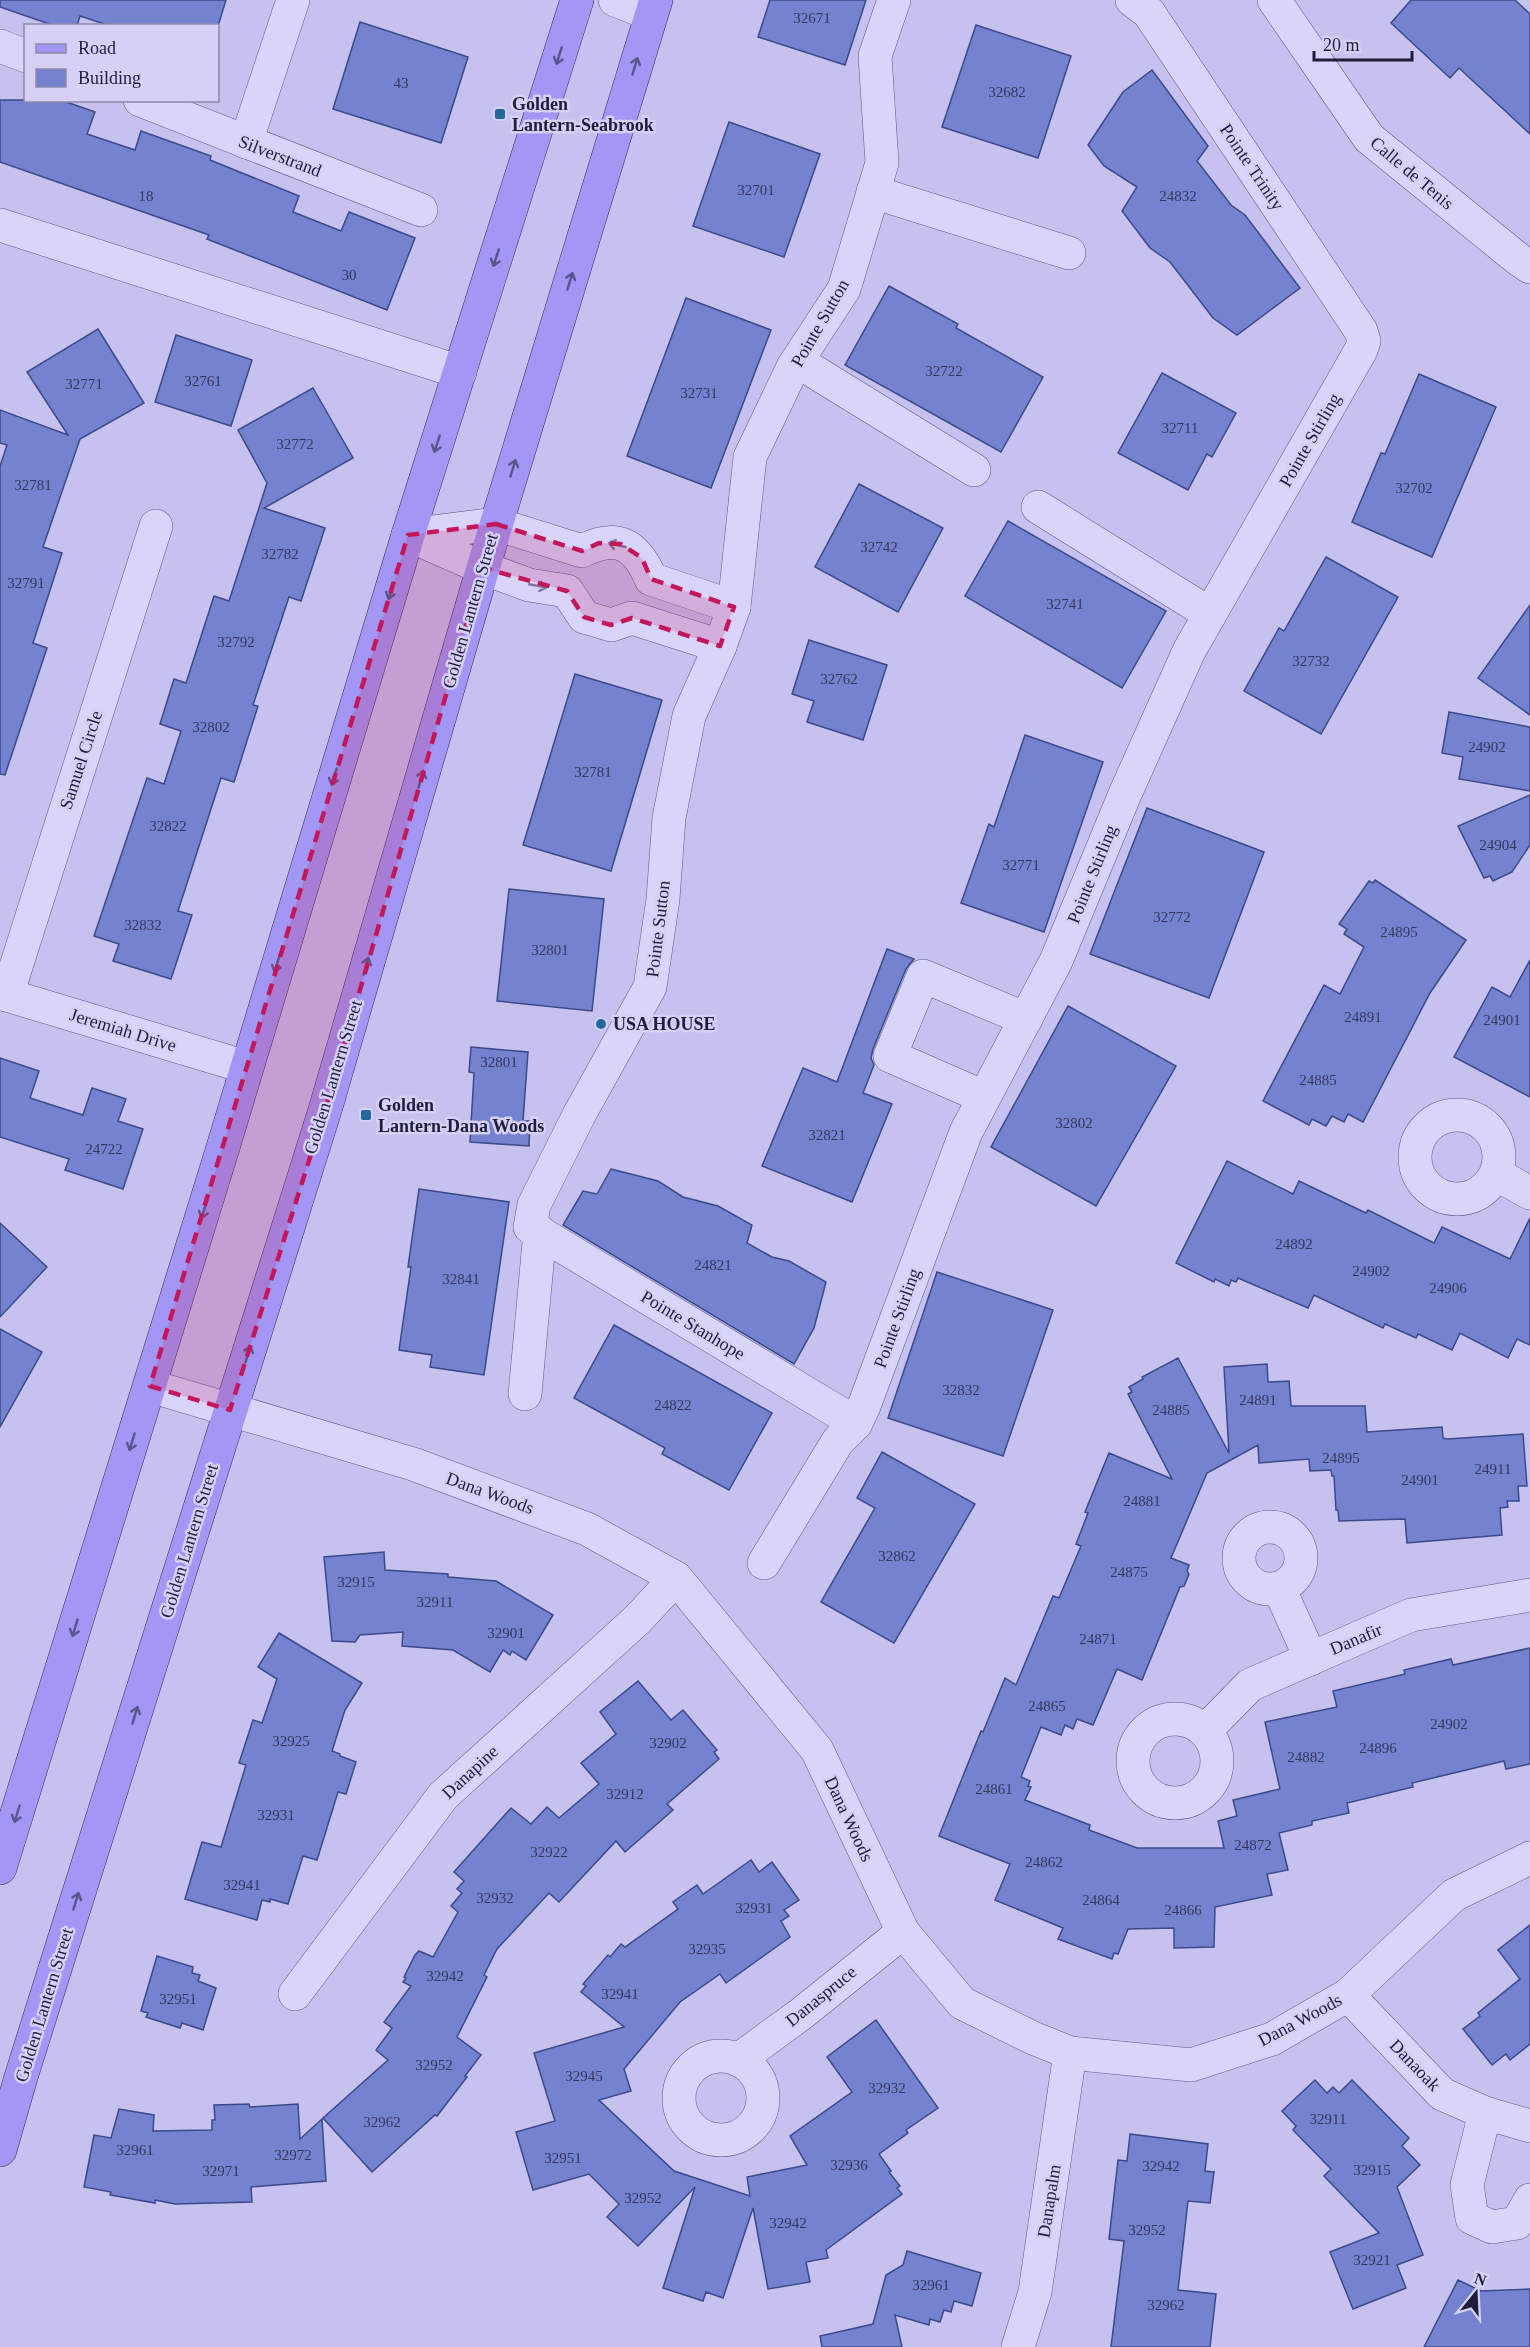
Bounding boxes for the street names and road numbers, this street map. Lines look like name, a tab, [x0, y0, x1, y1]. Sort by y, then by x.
street label: Pointe Trinity	[1216, 120, 1288, 214]
street label: Silverstrand	[236, 131, 324, 181]
street label: Calle de Tenis	[1366, 132, 1458, 214]
street label: Pointe Sutton	[787, 276, 853, 370]
street label: Pointe Stirling	[1275, 390, 1345, 490]
street label: Golden Lantern Street	[438, 531, 502, 691]
street label: Samuel Circle	[56, 708, 106, 812]
street label: Pointe Stirling	[1063, 822, 1121, 926]
street label: Pointe Sutton	[642, 879, 674, 979]
street label: Golden Lantern Street	[300, 998, 366, 1156]
street label: Jeremiah Drive	[67, 1004, 179, 1056]
street label: Pointe Stirling	[870, 1265, 924, 1371]
street label: Pointe Stanhope	[637, 1286, 749, 1364]
street label: Golden Lantern Street	[156, 1462, 222, 1620]
street label: Dana Woods	[443, 1468, 537, 1518]
street label: Danafir	[1327, 1619, 1385, 1659]
street label: Danapine	[438, 1741, 502, 1803]
street label: Dana Woods	[821, 1773, 877, 1865]
street label: Golden Lantern Street	[11, 1926, 77, 2084]
street label: Danaspruce	[782, 1961, 860, 2031]
street label: Dana Woods	[1255, 1990, 1345, 2050]
street label: Danaoak	[1386, 2035, 1444, 2095]
street label: Danapalm	[1033, 2163, 1065, 2239]

